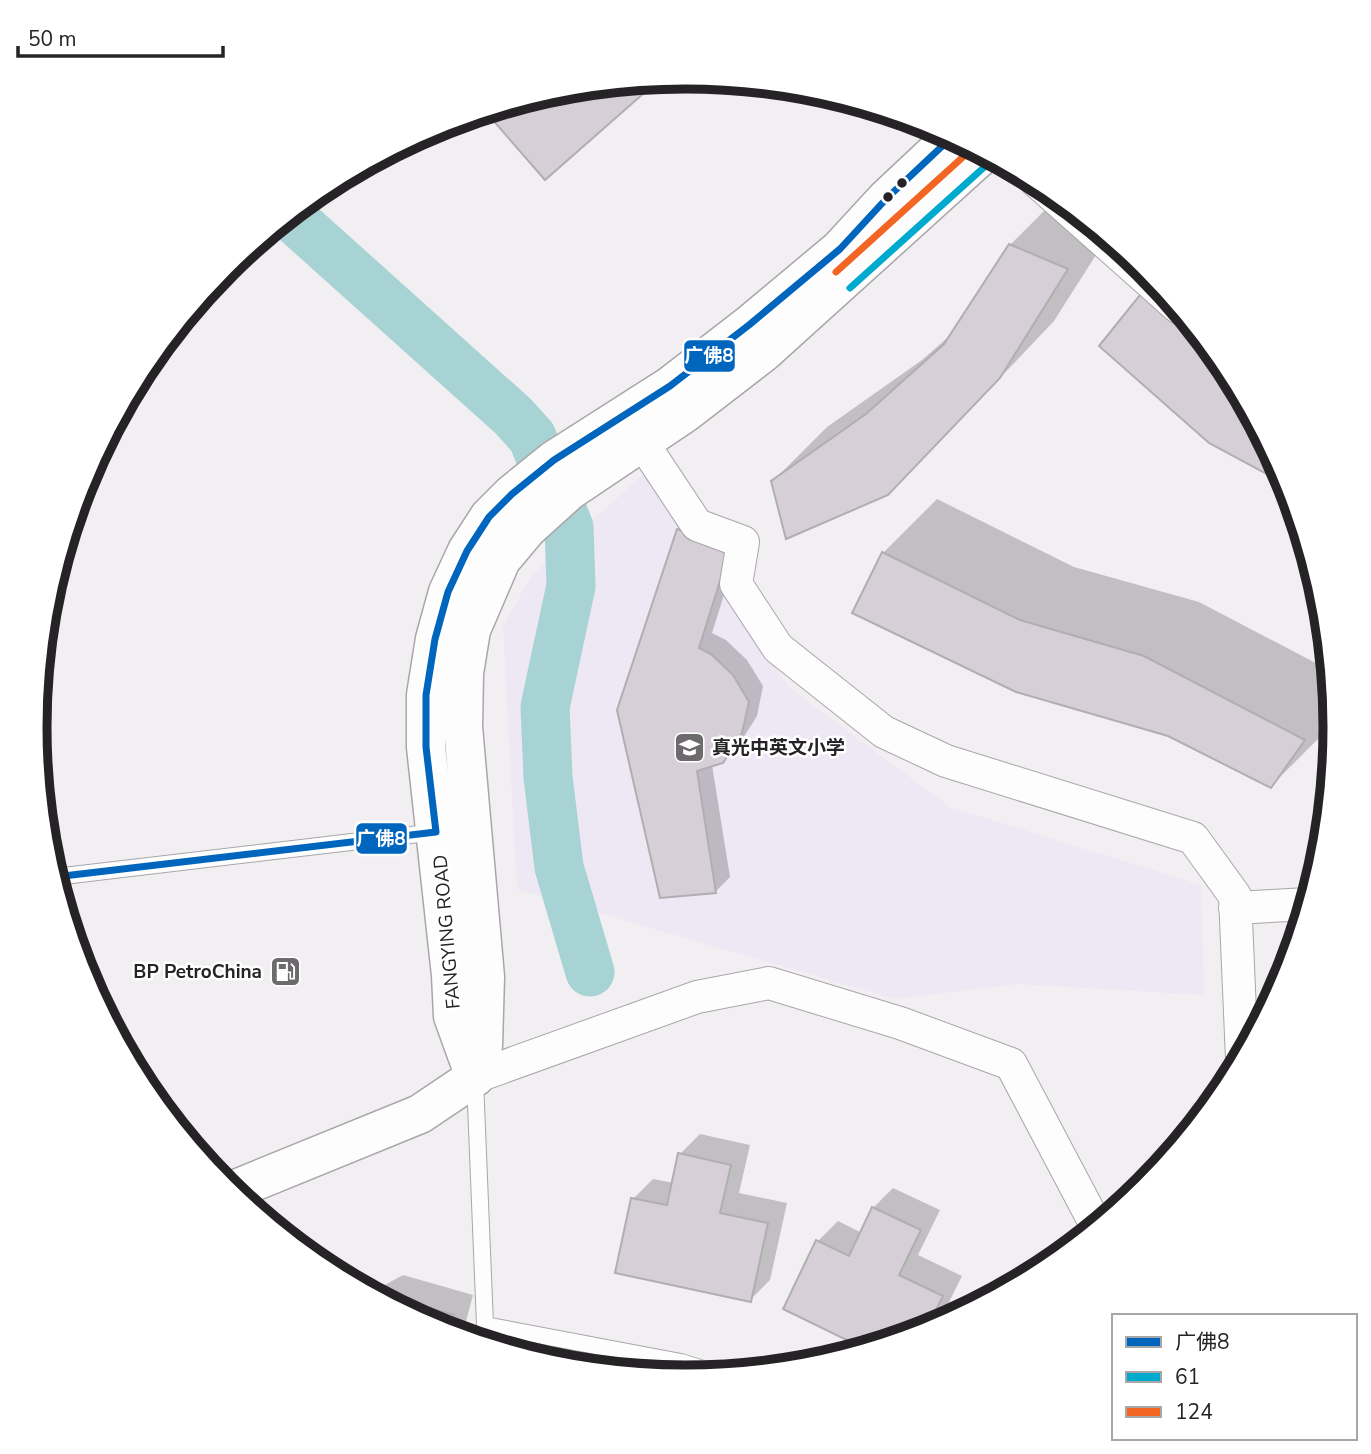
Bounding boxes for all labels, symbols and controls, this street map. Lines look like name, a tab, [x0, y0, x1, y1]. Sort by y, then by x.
scale bar	[18, 14, 222, 58]
text: 50 m	[28, 25, 77, 53]
unlabelled marker	[895, 176, 909, 190]
unlabelled marker	[881, 190, 895, 204]
line badge: 广佛8	[683, 339, 736, 373]
text: 广佛8	[684, 343, 734, 369]
school or university icon: 真光中英文小学	[672, 730, 706, 764]
place label: 真光中英文小学	[712, 735, 845, 761]
line badge: 广佛8	[355, 822, 408, 855]
text: 广佛8	[356, 826, 406, 852]
street label: FANGYING ROAD	[427, 854, 467, 1010]
fuel station icon: BP PetroChina	[268, 954, 302, 988]
place label: BP PetroChina	[133, 959, 262, 985]
legend	[1112, 1314, 1357, 1440]
text: 广佛8	[1175, 1328, 1230, 1356]
text: 61	[1175, 1363, 1200, 1391]
text: 124	[1175, 1398, 1213, 1426]

